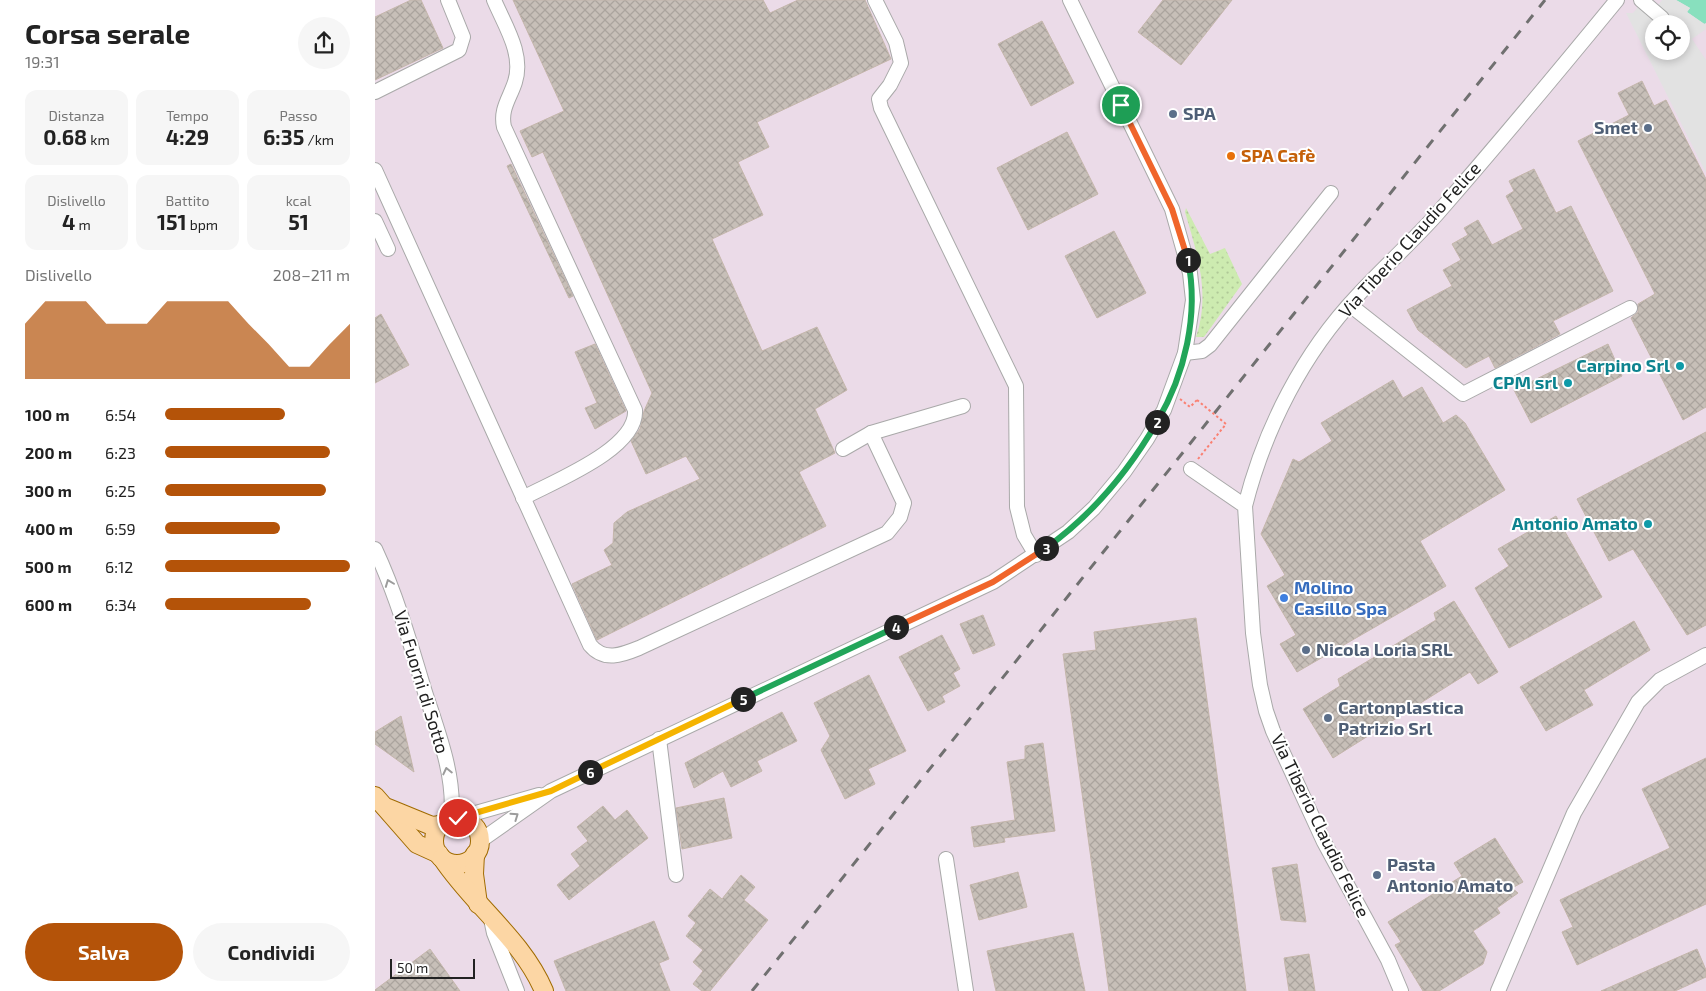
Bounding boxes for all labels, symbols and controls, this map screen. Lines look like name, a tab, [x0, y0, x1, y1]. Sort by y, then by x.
map controls	[1645, 15, 1690, 60]
button: locate	[1645, 15, 1690, 60]
text: Corsa serale	[25, 16, 190, 50]
button: share	[298, 17, 350, 69]
text: 19:31	[25, 52, 60, 71]
pin	[1100, 84, 1142, 126]
icon: arrive	[1107, 91, 1135, 119]
place label: SPA	[1183, 102, 1216, 124]
text: Distanza	[49, 107, 104, 124]
text: Tempo	[166, 107, 209, 124]
text: Passo	[279, 107, 318, 124]
marker: SPA	[1167, 108, 1179, 120]
place label: Smet	[1594, 116, 1639, 138]
marker: Smet	[1642, 122, 1654, 134]
text: 0.68	[43, 124, 87, 149]
text: 4:29	[166, 124, 209, 149]
text: 6:35	[263, 124, 304, 149]
text: km	[87, 131, 110, 148]
text: /km	[304, 131, 334, 148]
place label: SPA Cafè	[1241, 144, 1315, 166]
marker: SPA Cafè	[1225, 150, 1237, 162]
street label: Via Tiberio Claudio Felice	[1334, 157, 1485, 322]
text: Dislivello	[47, 192, 106, 209]
text: Battito	[166, 192, 209, 209]
text: kcal	[286, 192, 311, 209]
text: 4	[62, 209, 76, 234]
text: 151	[157, 209, 187, 234]
text: 51	[288, 209, 309, 234]
text: m	[76, 216, 91, 233]
text: bpm	[187, 216, 218, 233]
pin: 1	[1175, 248, 1201, 272]
text: 1	[1185, 252, 1192, 269]
text: Dislivello	[25, 265, 92, 284]
text: 208–211 m	[273, 265, 350, 284]
place label: Carpino Srl	[1576, 354, 1670, 376]
marker: Carpino Srl	[1674, 360, 1686, 372]
place label: CPM srl	[1493, 371, 1558, 393]
marker: CPM srl	[1562, 377, 1574, 389]
text: 100 m	[25, 405, 70, 424]
text: 6:54	[105, 405, 136, 424]
pin: 2	[1145, 410, 1169, 434]
text: 2	[1153, 414, 1162, 431]
text: 200 m	[25, 443, 72, 462]
text: 6:23	[105, 443, 136, 462]
text: 300 m	[25, 481, 72, 500]
text: 6:25	[105, 481, 136, 500]
place label: Antonio Amato	[1512, 512, 1638, 534]
marker: Antonio Amato	[1642, 518, 1654, 530]
text: 400 m	[25, 519, 73, 538]
text: 6:59	[105, 519, 136, 538]
pin: 3	[1033, 536, 1059, 560]
text: 3	[1043, 540, 1050, 557]
text: 500 m	[25, 557, 72, 576]
text: 6:12	[105, 557, 133, 576]
place label: Molino Casillo Spa	[1294, 576, 1387, 619]
one-way arrow	[385, 579, 395, 587]
marker: Molino Casillo Spa	[1278, 592, 1290, 604]
text: 600 m	[25, 595, 72, 614]
text: 6:34	[105, 595, 137, 614]
street label: Via Fuorni di Sotto	[390, 608, 454, 756]
pin: 4	[883, 614, 909, 640]
text: 4	[892, 619, 901, 636]
place label: Nicola Loria SRL	[1316, 638, 1453, 660]
marker: Nicola Loria SRL	[1300, 644, 1312, 656]
pin: 5	[731, 686, 755, 712]
text: 5	[740, 691, 747, 708]
place label: Cartonplastica Patrizio Srl	[1338, 696, 1464, 739]
marker: Cartonplastica Patrizio Srl	[1322, 712, 1334, 724]
street label: Via Tiberio Claudio Felice	[1267, 730, 1375, 921]
pin: 6	[577, 760, 603, 784]
text: 6	[586, 764, 595, 781]
one-way arrow	[442, 767, 453, 776]
pin	[437, 797, 479, 839]
icon: check	[444, 804, 472, 832]
one-way arrow	[510, 813, 519, 822]
place label: Pasta Antonio Amato	[1387, 853, 1513, 896]
marker: Pasta Antonio Amato	[1371, 869, 1383, 881]
button: Salva	[25, 923, 183, 981]
button: Condividi	[193, 923, 350, 981]
scale bar	[390, 956, 475, 979]
text: 50 m	[397, 959, 428, 976]

